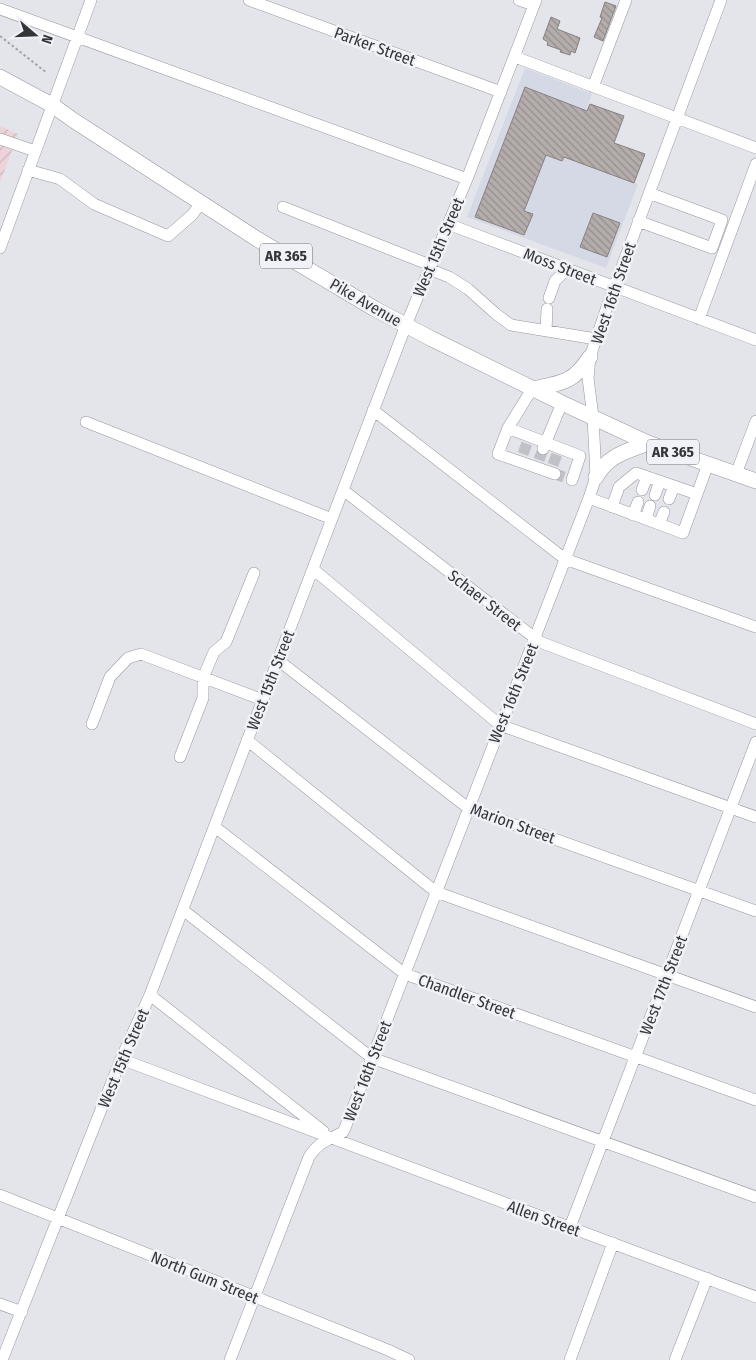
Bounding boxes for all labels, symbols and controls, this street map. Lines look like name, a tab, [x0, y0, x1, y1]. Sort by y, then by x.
north arrow	[10, 10, 60, 60]
street label: Parker Street	[332, 23, 419, 70]
text: N	[37, 32, 56, 46]
street label: West 15th Street	[409, 194, 468, 300]
street label: West 16th Street	[587, 239, 640, 347]
road number: AR 365	[260, 244, 312, 268]
street label: Moss Street	[521, 244, 600, 289]
street label: Pike Avenue	[327, 274, 405, 331]
road number: AR 365	[647, 440, 699, 464]
street label: Schaer Street	[444, 566, 526, 635]
street label: West 15th Street	[243, 627, 299, 733]
street label: West 16th Street	[485, 640, 543, 746]
street label: Marion Street	[468, 799, 559, 848]
street label: West 17th Street	[636, 932, 691, 1038]
street label: Chandler Street	[416, 970, 519, 1023]
street label: West 15th Street	[94, 1005, 153, 1111]
street label: West 16th Street	[340, 1017, 396, 1124]
street label: Allen Street	[505, 1197, 584, 1241]
street label: North Gum Street	[148, 1247, 262, 1308]

